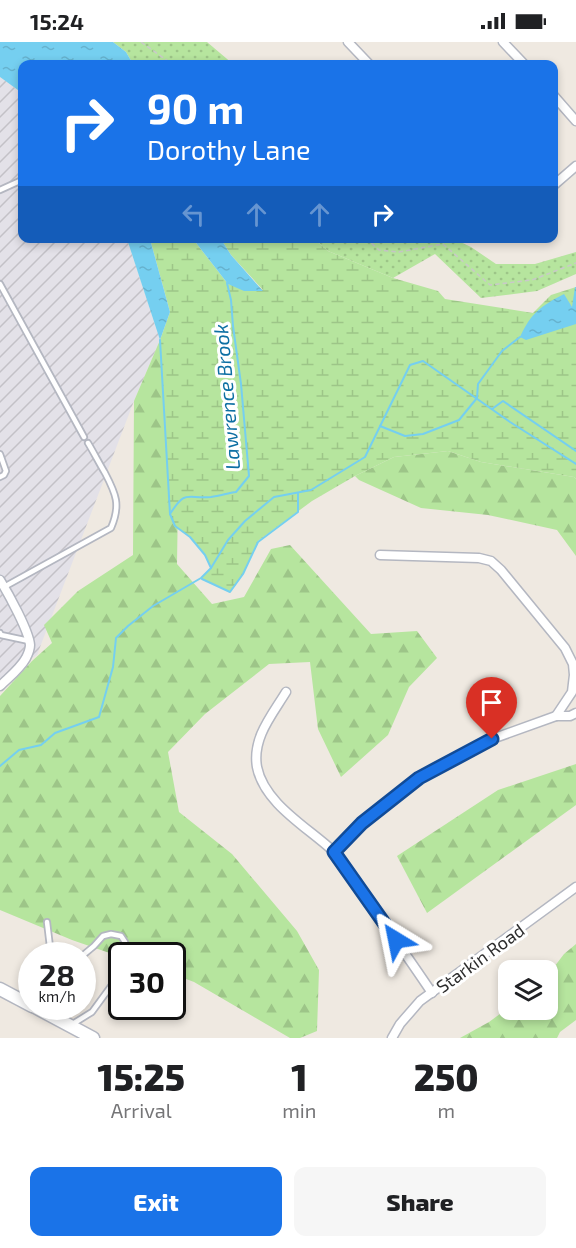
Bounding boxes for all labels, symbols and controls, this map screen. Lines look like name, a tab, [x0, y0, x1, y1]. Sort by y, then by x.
text: 15:24	[30, 8, 84, 34]
text: 90 m	[147, 82, 244, 132]
icon: right	[48, 84, 126, 162]
text: Dorothy Lane	[147, 133, 311, 165]
icon: left	[177, 198, 210, 231]
icon: ahead	[240, 198, 273, 231]
icon: ahead	[303, 198, 336, 231]
icon: right	[366, 198, 399, 231]
water label: Lawrence Brook	[208, 323, 244, 471]
pin	[466, 677, 517, 739]
icon: arrive	[475, 686, 508, 719]
position arrow	[364, 908, 428, 972]
street label: Starkin Road	[432, 919, 528, 997]
speed limit sign: 30	[108, 942, 186, 1020]
text: 28	[39, 956, 75, 992]
map controls	[498, 960, 558, 1020]
button: layers	[498, 960, 558, 1020]
text: km/h	[38, 987, 76, 1005]
text: 15:25	[97, 1055, 185, 1098]
text: 1	[291, 1055, 308, 1098]
text: 250	[414, 1055, 479, 1098]
text: Arrival	[111, 1098, 172, 1122]
text: min	[282, 1098, 316, 1122]
text: m	[437, 1098, 455, 1122]
button: Exit	[30, 1167, 282, 1236]
button: Share	[294, 1167, 546, 1236]

